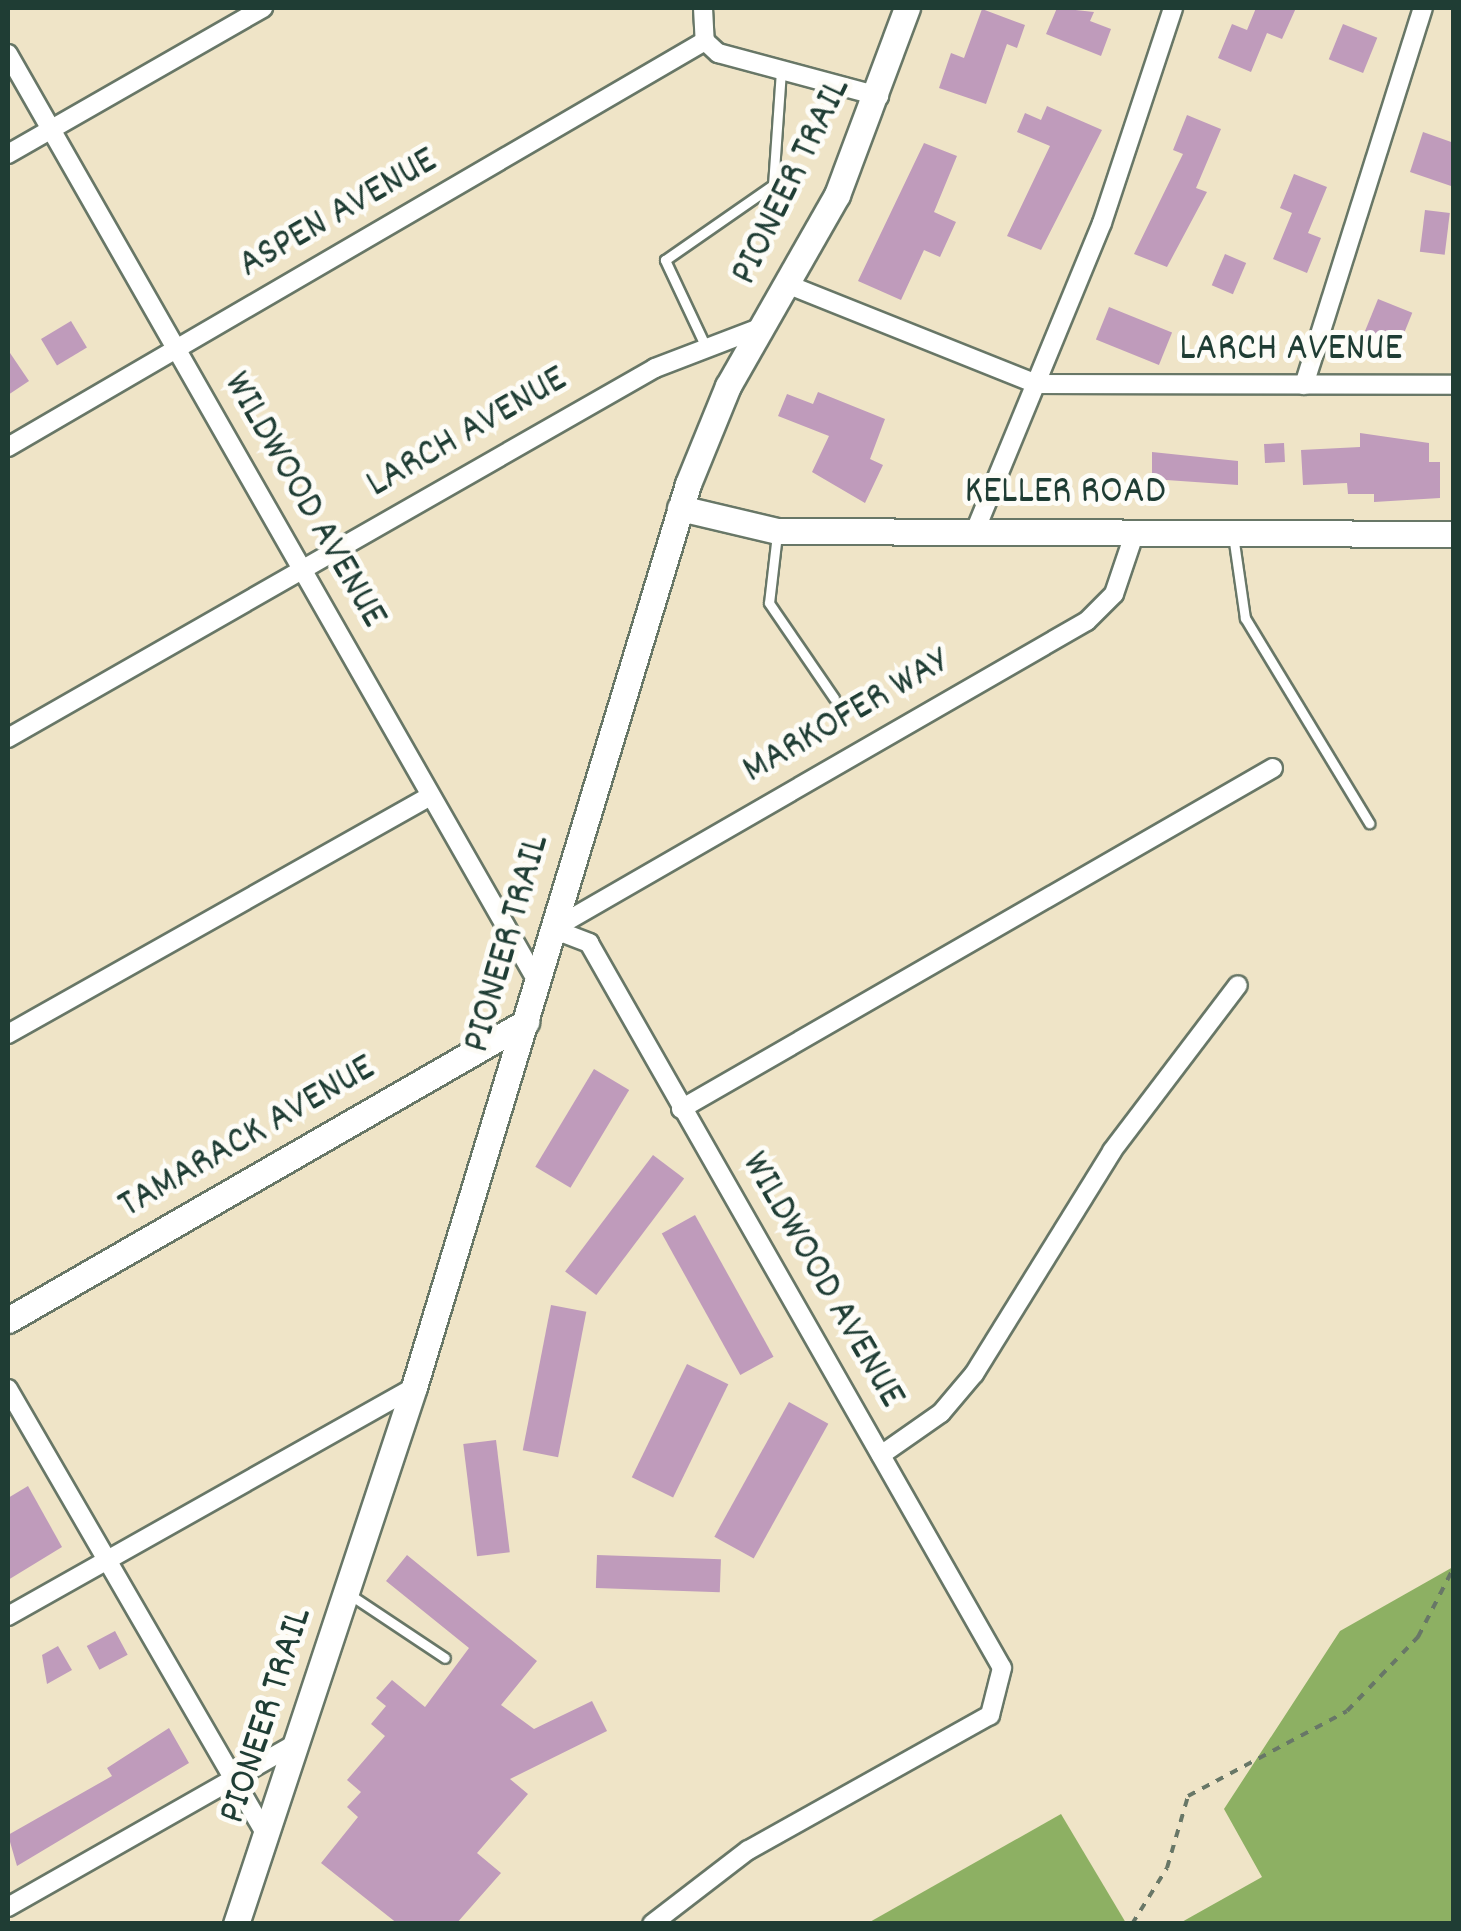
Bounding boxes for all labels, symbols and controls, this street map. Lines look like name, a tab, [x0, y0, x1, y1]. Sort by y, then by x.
street label: PIONEER TRAIL	[722, 71, 864, 293]
street label: ASPEN AVENUE	[231, 139, 447, 291]
street label: LARCH AVENUE	[1179, 327, 1403, 375]
street label: LARCH AVENUE	[359, 357, 577, 511]
street label: WILDWOOD AVENUE	[210, 365, 396, 637]
street label: KELLER ROAD	[964, 470, 1166, 518]
street label: MARKOFER WAY	[735, 640, 959, 796]
street label: PIONEER TRAIL	[455, 830, 563, 1058]
street label: TAMARACK AVENUE	[111, 1046, 385, 1232]
street label: WILDWOOD AVENUE	[728, 1145, 914, 1417]
street label: PIONEER TRAIL	[211, 1602, 325, 1830]

